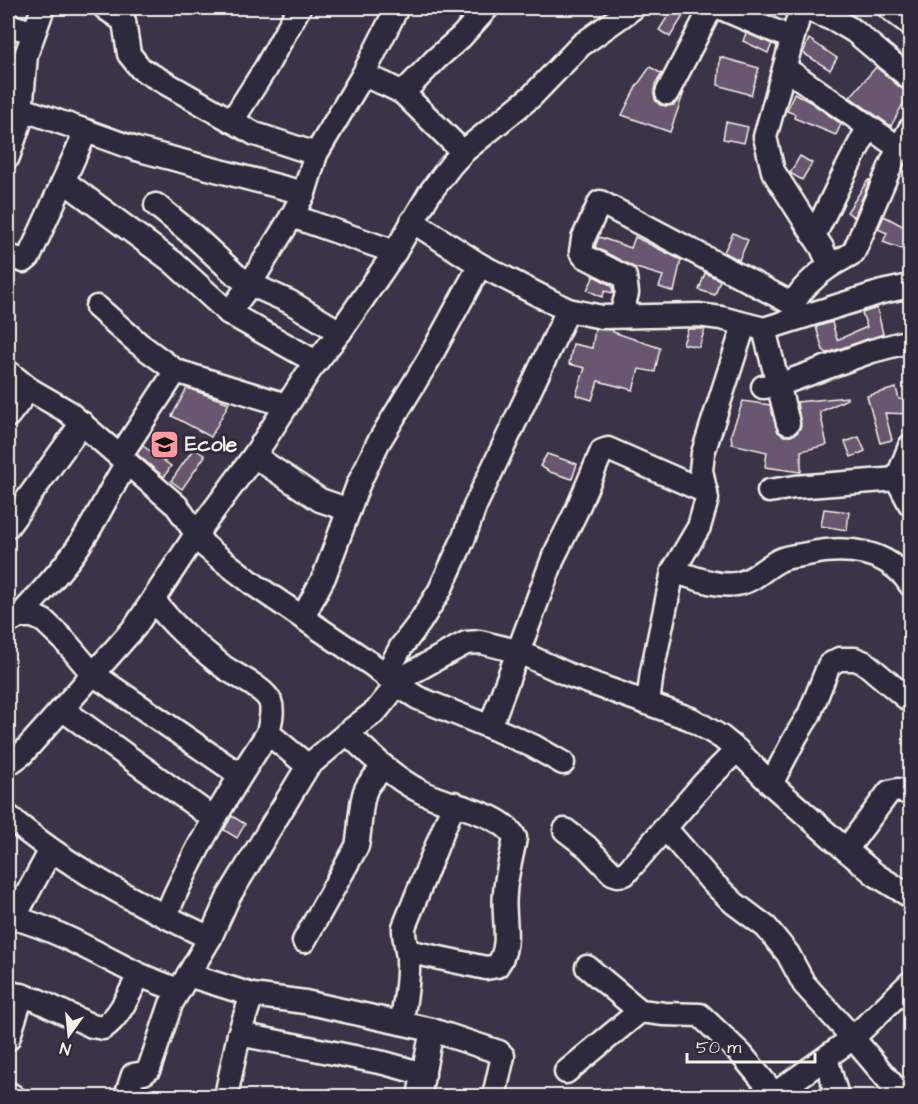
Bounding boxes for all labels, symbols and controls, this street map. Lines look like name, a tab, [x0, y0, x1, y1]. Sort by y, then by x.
school or university icon: Ecole	[148, 428, 180, 460]
place label: Ecole	[185, 430, 238, 459]
north arrow	[39, 1005, 99, 1065]
scale bar	[687, 1026, 814, 1064]
text: 50 m	[696, 1035, 741, 1060]
text: N	[58, 1037, 73, 1060]

